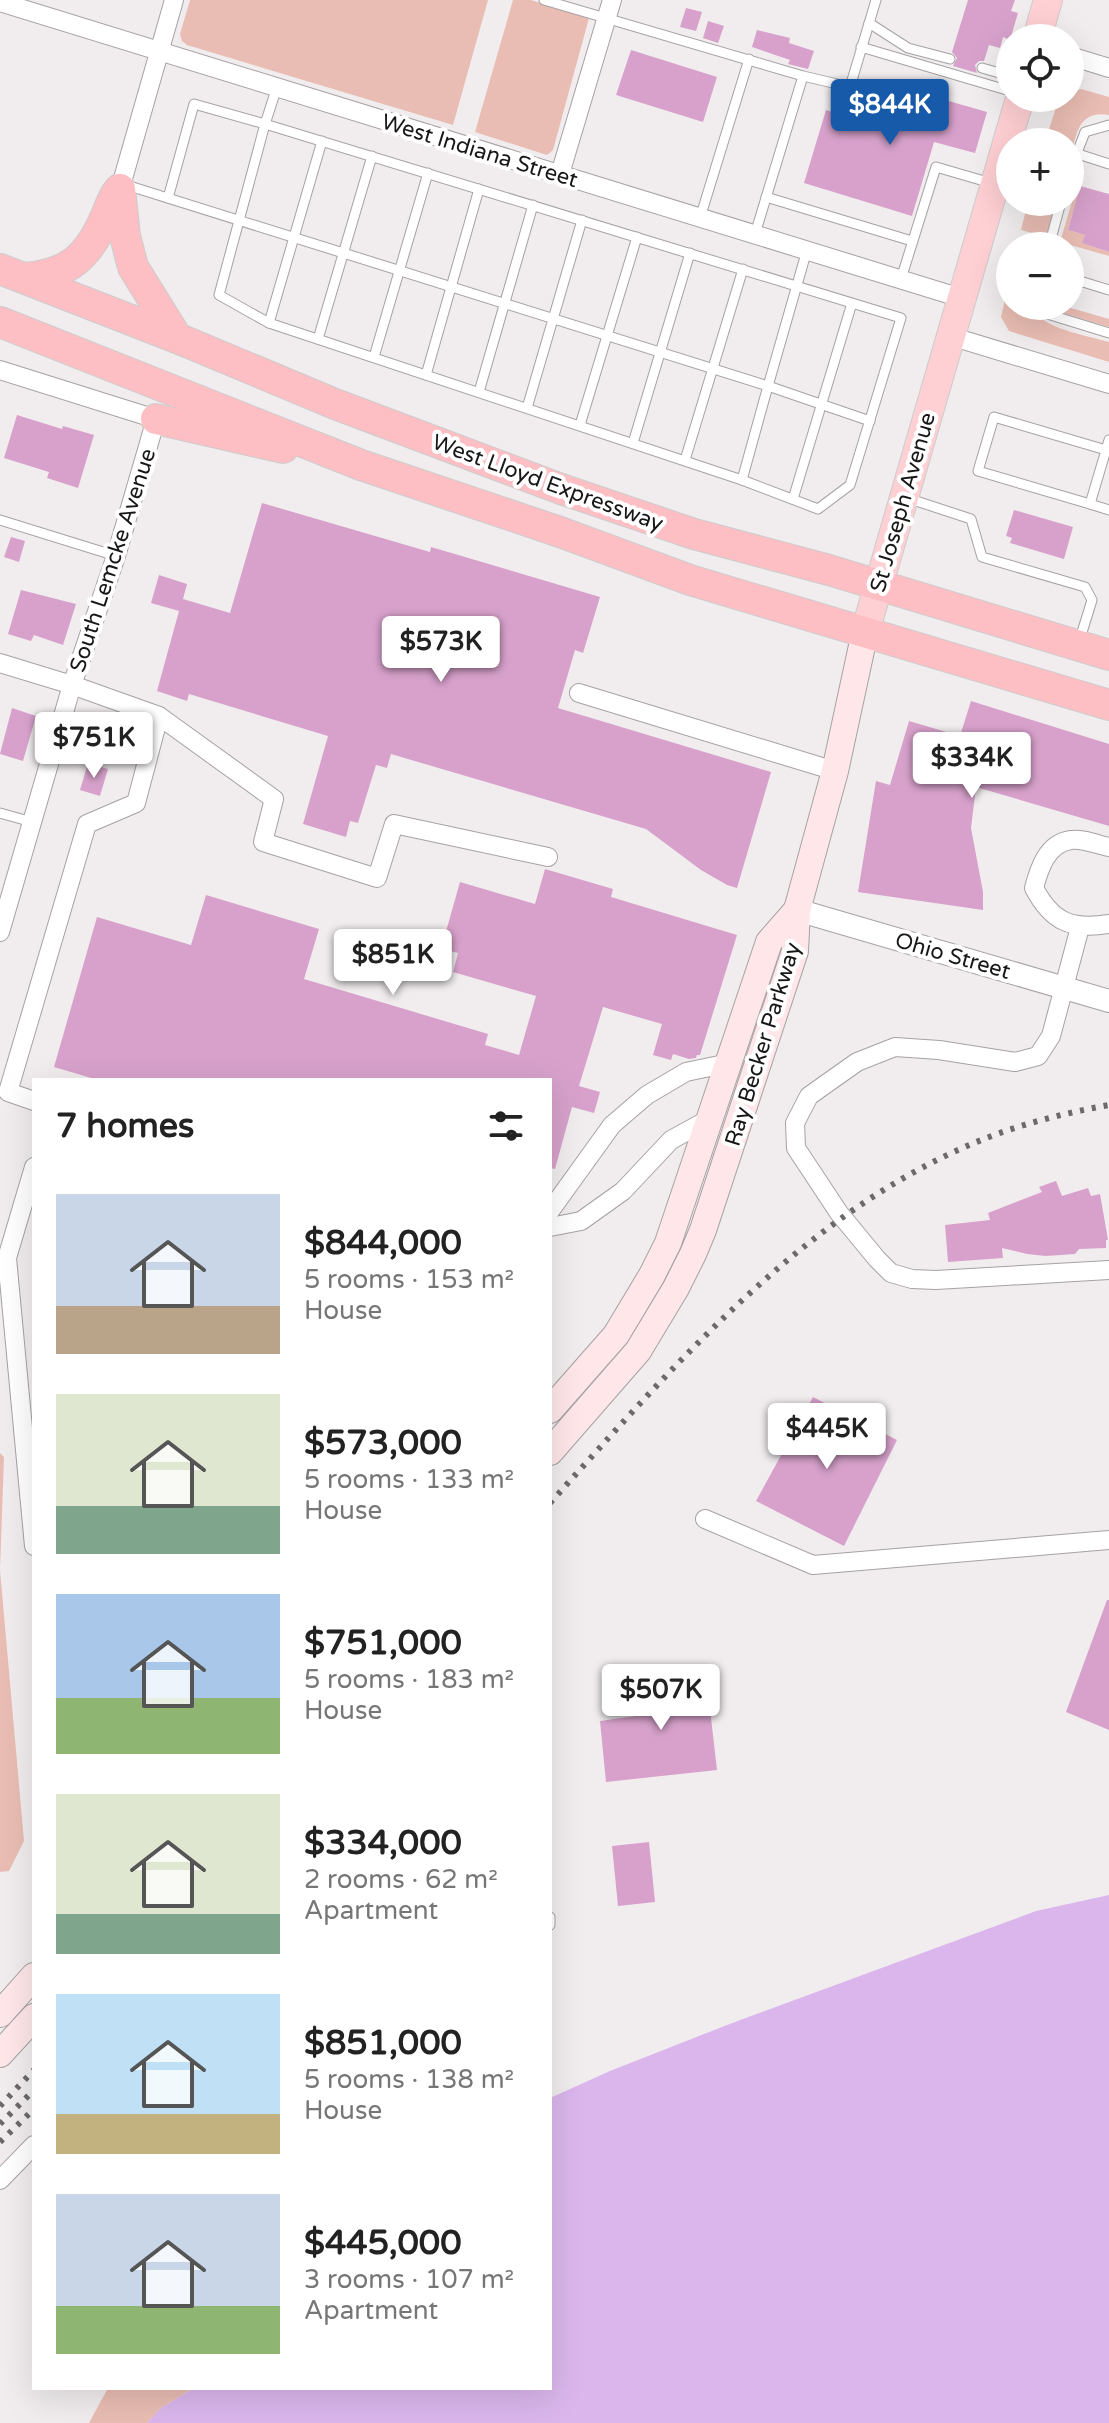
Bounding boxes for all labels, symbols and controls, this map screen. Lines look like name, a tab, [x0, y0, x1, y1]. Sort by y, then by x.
map controls	[996, 24, 1084, 320]
button: locate	[996, 24, 1084, 112]
pin: $844K	[834, 79, 946, 147]
text: $844K	[849, 89, 931, 120]
street label: West Indiana Street	[378, 109, 581, 193]
button: +	[996, 128, 1084, 216]
button: −	[996, 232, 1084, 320]
street label: St Joseph Avenue	[865, 409, 941, 595]
street label: West Lloyd Expressway	[429, 429, 667, 537]
street label: South Lemcke Avenue	[64, 445, 161, 675]
pin: $573K	[385, 616, 497, 684]
text: $573K	[400, 626, 482, 657]
pin: $751K	[38, 712, 150, 780]
text: $751K	[53, 722, 135, 753]
pin: $334K	[916, 732, 1028, 800]
text: $334K	[931, 742, 1013, 773]
street label: Ohio Street	[892, 927, 1013, 985]
pin: $851K	[337, 929, 449, 997]
text: $851K	[352, 939, 434, 970]
street label: Ray Becker Parkway	[720, 939, 806, 1149]
icon: filters	[484, 1104, 528, 1148]
text: 7 homes	[56, 1106, 194, 1147]
text: $844,000	[304, 1223, 462, 1264]
icon: home	[120, 1226, 216, 1322]
text: 5 rooms · 153 m²	[304, 1264, 514, 1295]
text: House	[304, 1295, 382, 1326]
pin: $445K	[771, 1403, 883, 1471]
text: $445K	[786, 1413, 868, 1444]
text: $573,000	[304, 1423, 462, 1464]
icon: home	[120, 1426, 216, 1522]
text: 5 rooms · 133 m²	[304, 1464, 514, 1495]
text: House	[304, 1495, 382, 1526]
text: $751,000	[304, 1623, 462, 1664]
icon: home	[120, 1626, 216, 1722]
text: 5 rooms · 183 m²	[304, 1664, 514, 1695]
pin: $507K	[605, 1664, 717, 1732]
text: $507K	[620, 1674, 702, 1705]
text: House	[304, 1695, 382, 1726]
text: $334,000	[304, 1823, 462, 1864]
icon: home	[120, 1826, 216, 1922]
text: 2 rooms · 62 m²	[304, 1864, 498, 1895]
text: Apartment	[304, 1895, 438, 1926]
text: $851,000	[304, 2023, 462, 2064]
icon: home	[120, 2026, 216, 2122]
text: 5 rooms · 138 m²	[304, 2064, 514, 2095]
text: House	[304, 2095, 382, 2126]
text: $445,000	[304, 2223, 462, 2264]
icon: home	[120, 2226, 216, 2322]
text: 3 rooms · 107 m²	[304, 2264, 514, 2295]
text: Apartment	[304, 2295, 438, 2326]

